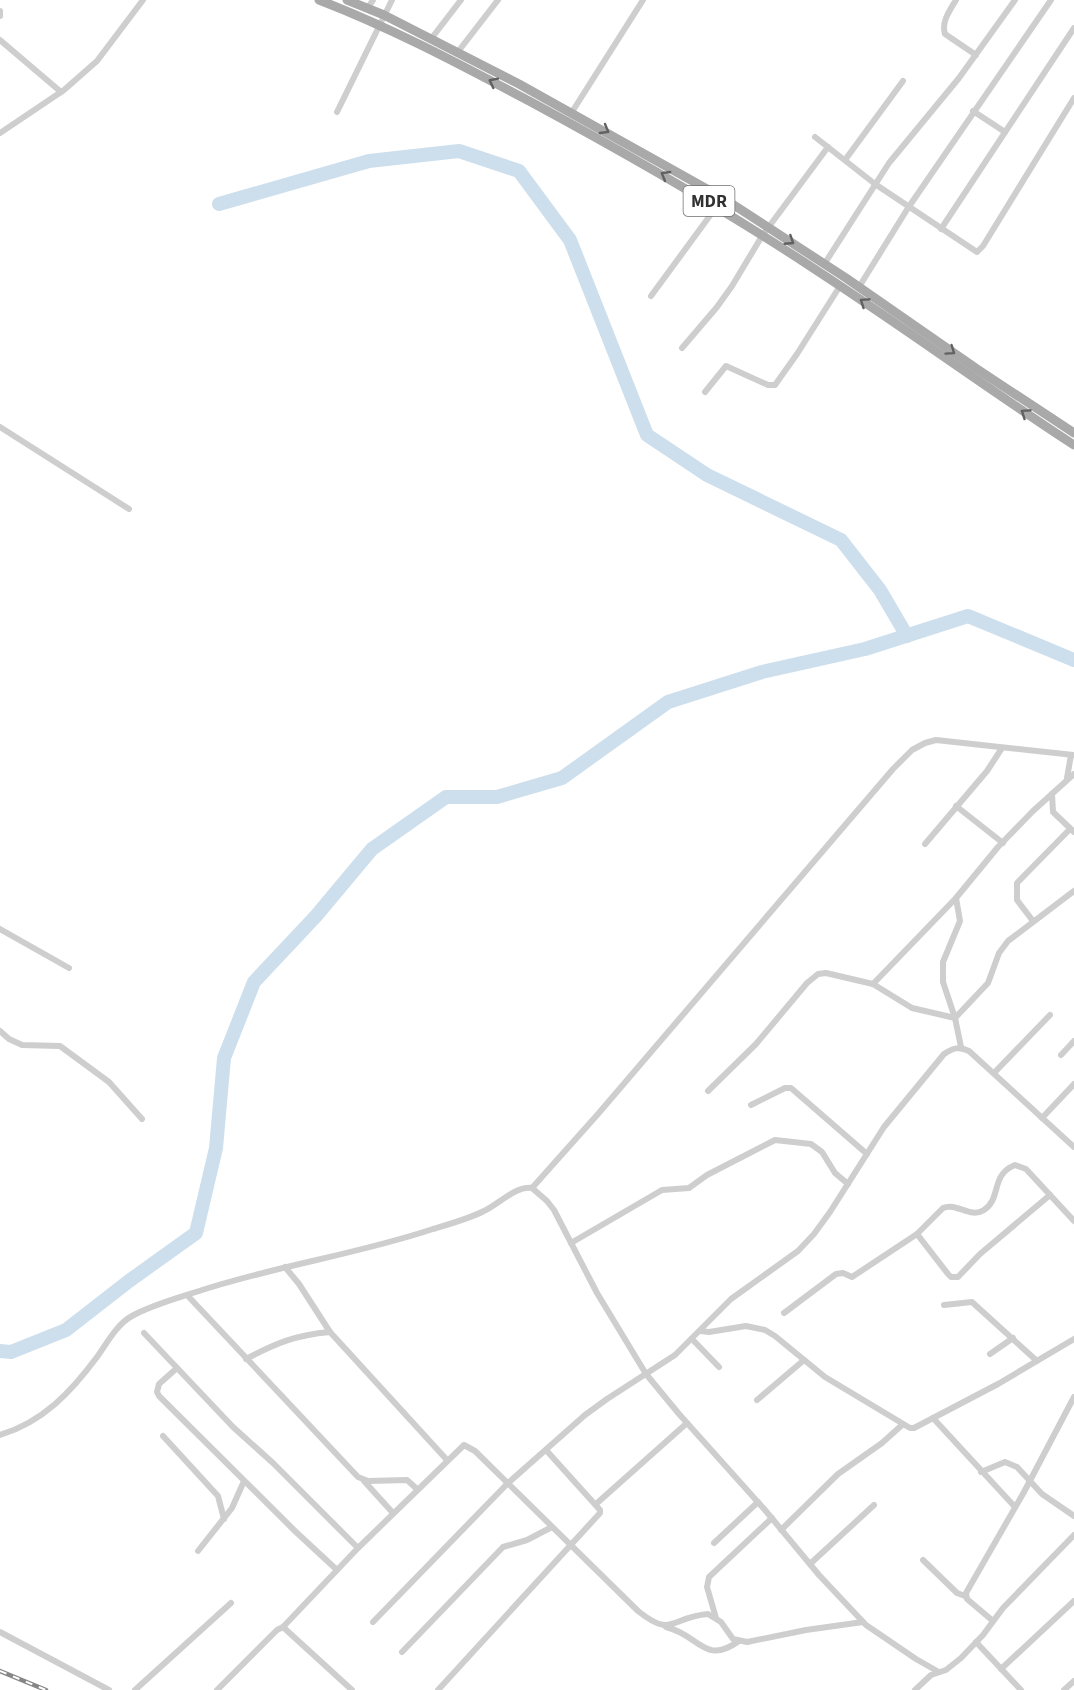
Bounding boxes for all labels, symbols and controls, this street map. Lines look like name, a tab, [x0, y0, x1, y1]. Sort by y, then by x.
one-way arrow	[489, 78, 500, 89]
one-way arrow	[599, 123, 609, 135]
one-way arrow	[660, 171, 671, 182]
road number: MDR	[684, 186, 734, 216]
one-way arrow	[784, 234, 795, 245]
one-way arrow	[860, 299, 871, 310]
one-way arrow	[945, 344, 956, 355]
one-way arrow	[1021, 409, 1032, 420]

